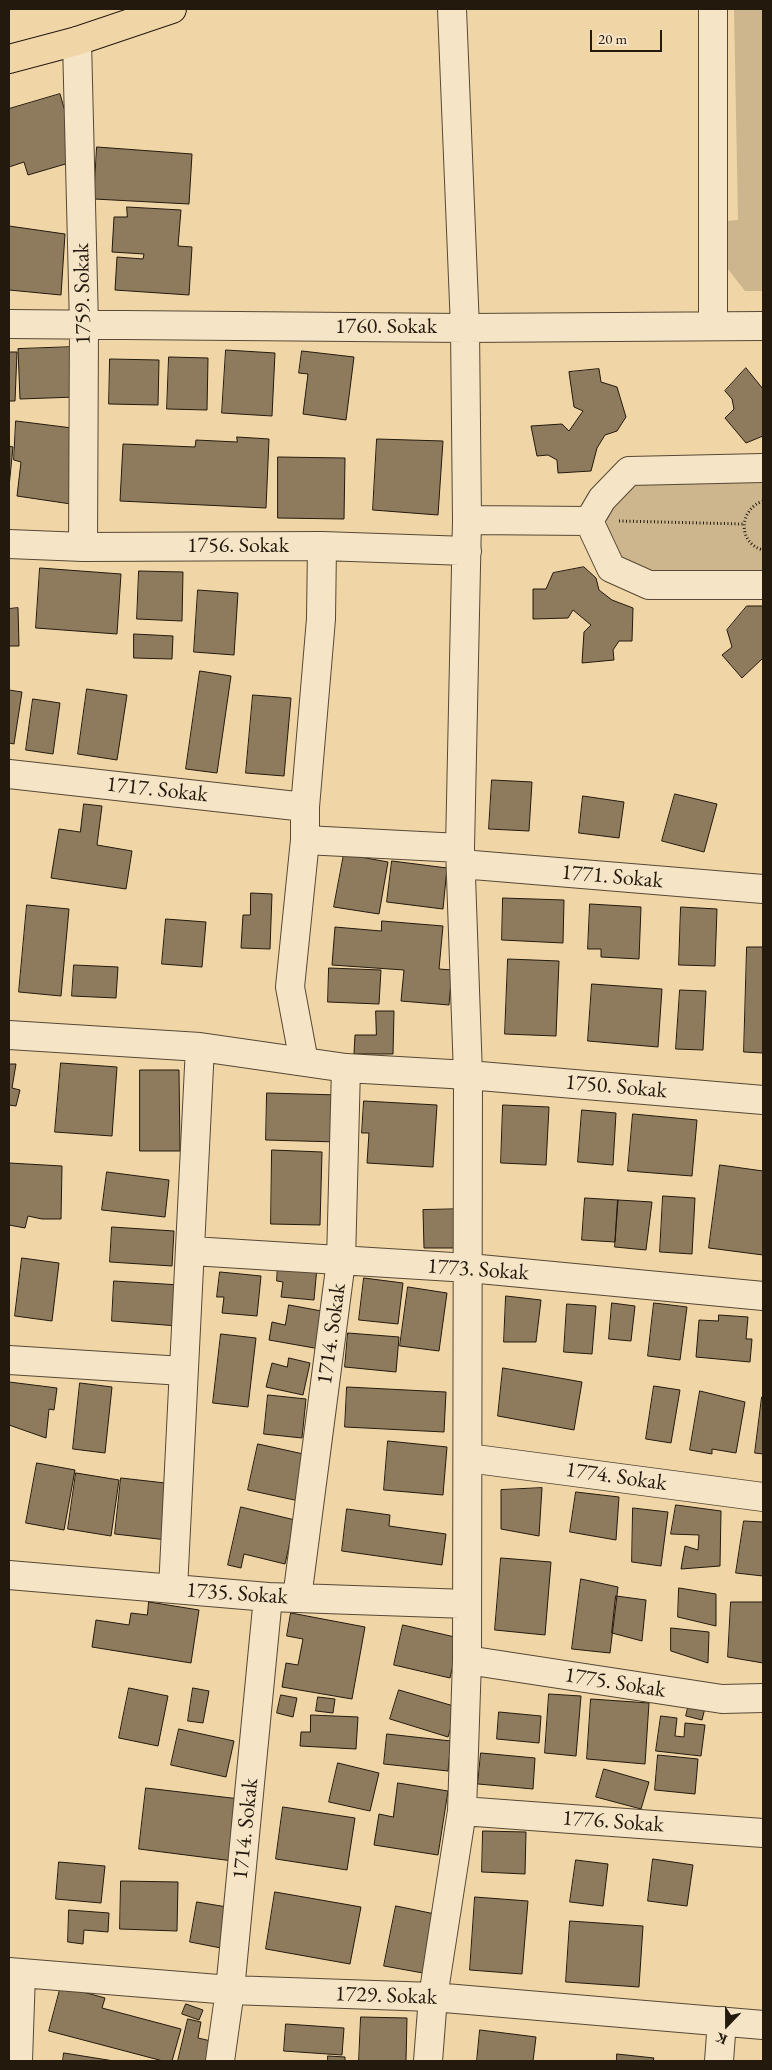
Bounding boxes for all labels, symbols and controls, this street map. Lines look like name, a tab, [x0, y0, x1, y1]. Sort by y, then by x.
scale bar	[592, 20, 664, 52]
text: 20 m	[598, 29, 627, 48]
street label: 1759. Sokak	[69, 243, 97, 345]
street label: 1760. Sokak	[335, 314, 437, 340]
street label: 1756. Sokak	[187, 533, 289, 559]
street label: 1717. Sokak	[105, 772, 209, 808]
street label: 1771. Sokak	[560, 859, 664, 895]
street label: 1750. Sokak	[564, 1069, 668, 1105]
street label: 1773. Sokak	[426, 1253, 530, 1287]
street label: 1714. Sokak	[312, 1282, 352, 1386]
street label: 1774. Sokak	[564, 1457, 668, 1497]
street label: 1735. Sokak	[185, 1577, 289, 1611]
street label: 1775. Sokak	[563, 1662, 667, 1704]
street label: 1714. Sokak	[228, 1777, 264, 1881]
street label: 1776. Sokak	[561, 1805, 665, 1839]
street label: 1729. Sokak	[335, 1981, 437, 2011]
north arrow	[702, 2000, 752, 2050]
text: K	[713, 2029, 730, 2049]

